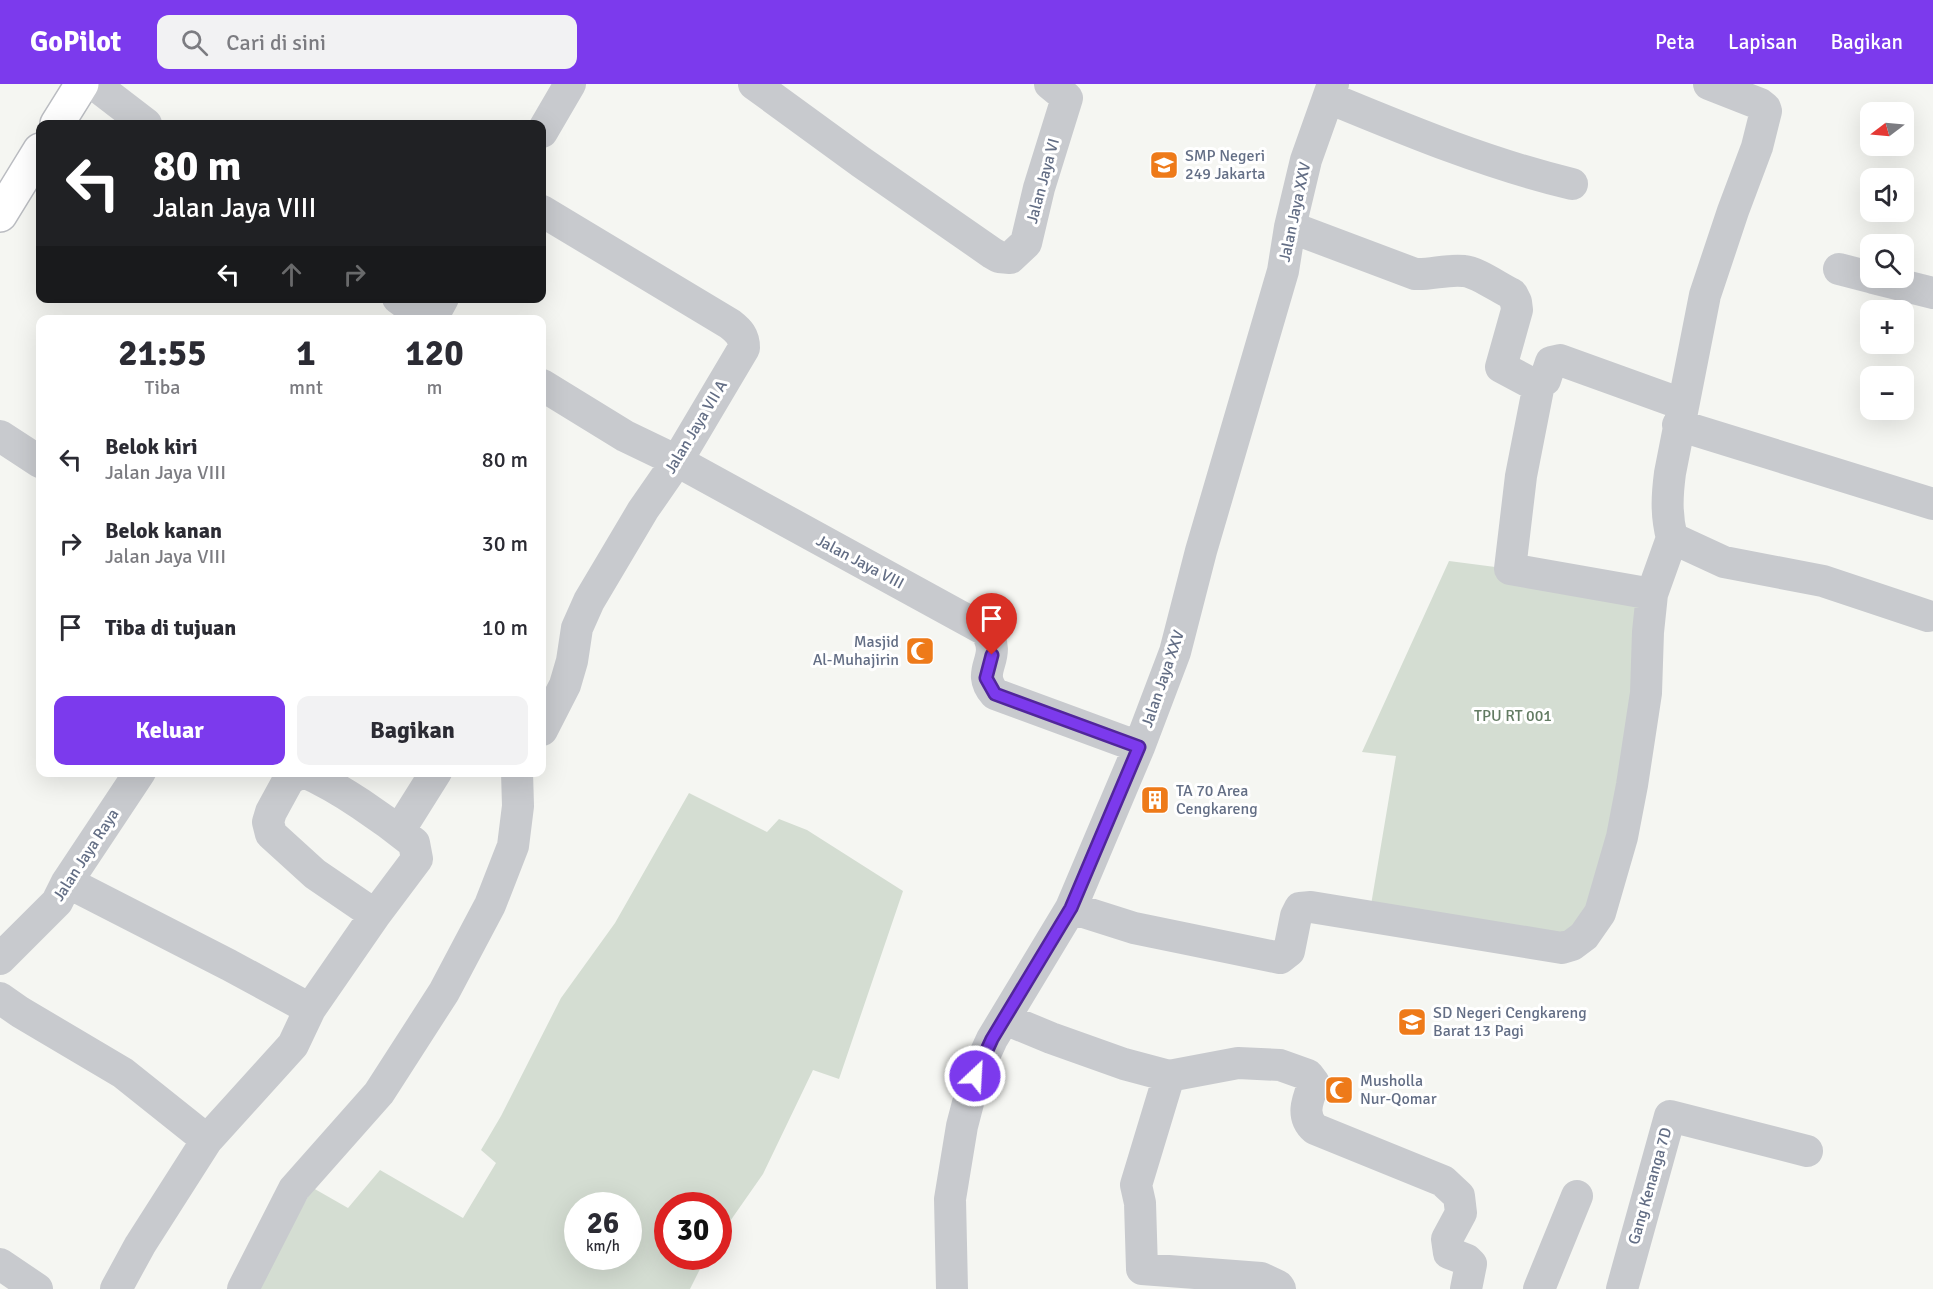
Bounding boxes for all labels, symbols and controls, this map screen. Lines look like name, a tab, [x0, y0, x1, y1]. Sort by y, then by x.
search box	[157, 15, 577, 69]
text: GoPilot	[30, 25, 121, 59]
icon: search	[178, 26, 211, 59]
text: Cari di sini	[226, 29, 326, 56]
text: Peta	[1655, 29, 1695, 55]
text: Lapisan	[1728, 29, 1797, 55]
text: Bagikan	[1830, 29, 1903, 55]
north arrow	[1860, 102, 1914, 156]
map controls	[1860, 102, 1914, 420]
street label: Jalan Jaya VI	[1022, 136, 1064, 226]
text: 80 m	[153, 141, 242, 192]
icon: left	[54, 144, 132, 222]
place label: SMP Negeri 249 Jakarta	[1185, 146, 1265, 184]
school or university icon: SMP Negeri 249 Jakarta	[1148, 149, 1180, 181]
street label: Jalan Jaya XXV	[1275, 160, 1315, 264]
button: sound	[1860, 168, 1914, 222]
text: Jalan Jaya VIII	[153, 192, 316, 225]
button: search	[1860, 234, 1914, 288]
icon: left	[212, 258, 245, 291]
icon: ahead	[275, 258, 308, 291]
icon: right	[338, 258, 371, 291]
button: +	[1860, 300, 1914, 354]
text: 21:55	[118, 331, 207, 376]
text: 1	[296, 331, 316, 376]
text: 120	[405, 331, 464, 376]
button: −	[1860, 366, 1914, 420]
text: Tiba	[145, 375, 181, 400]
text: mnt	[289, 375, 323, 400]
text: m	[427, 375, 442, 400]
street label: Jalan Jaya VII A	[660, 376, 732, 477]
text: Belok kiri	[105, 433, 198, 460]
icon: left	[54, 443, 87, 476]
text: 80 m	[482, 446, 528, 473]
text: Jalan Jaya VIII	[105, 460, 226, 485]
text: Belok kanan	[105, 517, 222, 544]
icon: right	[54, 527, 87, 560]
text: 30 m	[482, 530, 528, 557]
street label: Jalan Jaya VIII	[813, 530, 907, 594]
text: Jalan Jaya VIII	[105, 544, 226, 569]
pin	[966, 593, 1017, 655]
icon: arrive	[975, 602, 1008, 635]
icon: arrive	[54, 611, 87, 644]
text: Tiba di tujuan	[105, 614, 236, 641]
text: 10 m	[482, 614, 528, 641]
street label: Jalan Jaya XXV	[1137, 628, 1189, 730]
place label: Masjid Al-Muhajirin	[813, 632, 899, 670]
mosque icon: Masjid Al-Muhajirin	[904, 635, 936, 667]
button: Keluar	[54, 696, 285, 765]
button: Bagikan	[297, 696, 528, 765]
park label: TPU RT 001	[1474, 706, 1552, 726]
place label: TA 70 Area Cengkareng	[1176, 781, 1258, 819]
building icon: TA 70 Area Cengkareng	[1139, 784, 1171, 816]
street label: Jalan Jaya Raya	[49, 805, 123, 905]
place label: SD Negeri Cengkareng Barat 13 Pagi	[1433, 1003, 1587, 1041]
school or university icon: SD Negeri Cengkareng Barat 13 Pagi	[1396, 1006, 1428, 1038]
position arrow	[943, 1044, 1007, 1108]
place label: Musholla Nur-Qomar	[1360, 1071, 1437, 1109]
mosque icon: Musholla Nur-Qomar	[1323, 1074, 1355, 1106]
street label: Gang Kenanga 7D	[1624, 1125, 1676, 1247]
speed limit sign: 30	[654, 1192, 732, 1270]
text: 26	[587, 1205, 619, 1242]
text: km/h	[586, 1237, 620, 1255]

